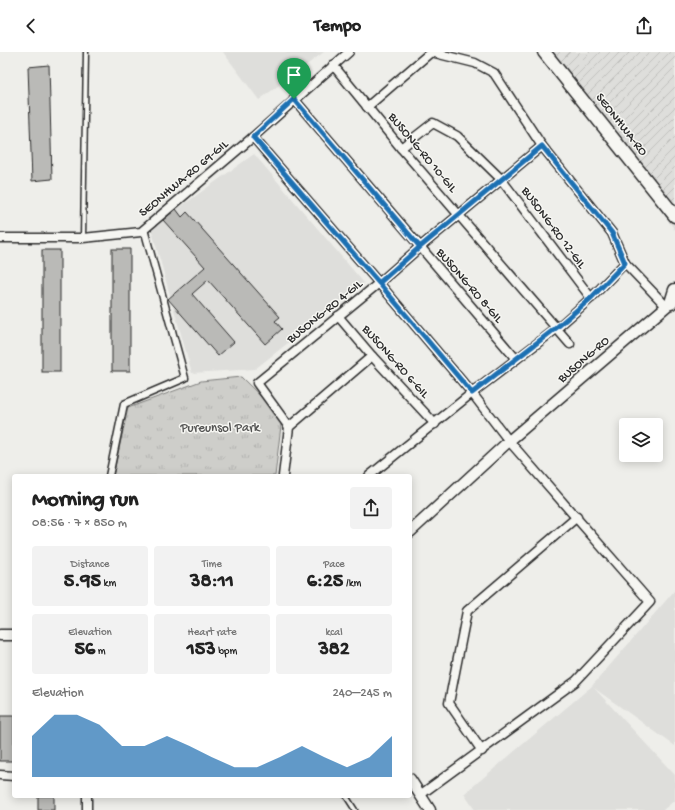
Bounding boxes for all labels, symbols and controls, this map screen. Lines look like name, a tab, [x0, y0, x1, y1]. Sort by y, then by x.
icon: back	[20, 15, 42, 37]
icon: share	[633, 15, 655, 37]
text: Tempo	[314, 16, 361, 37]
pin	[277, 58, 311, 99]
icon: arrive	[283, 64, 305, 86]
street label: SEONHWA-RO	[592, 91, 650, 159]
street label: BUSONG-RO 10-GIL	[384, 109, 460, 197]
street label: SEONHWA-RO 69-GIL	[136, 137, 233, 221]
street label: BUSONG-RO 12-GIL	[517, 183, 589, 273]
street label: BUSONG-RO 8-GIL	[432, 245, 506, 327]
street label: BUSONG-RO 4-GIL	[283, 276, 367, 348]
street label: BUSONG-RO 6-GIL	[358, 322, 433, 403]
street label: BUSONG-RO	[554, 333, 613, 387]
map controls	[619, 418, 663, 462]
button: layers	[619, 418, 663, 462]
park label: Pureunsol Park	[179, 421, 261, 436]
button: share	[350, 487, 392, 529]
text: Morning run	[32, 488, 138, 514]
text: 08:56 · 7 × 850 m	[32, 516, 127, 531]
text: Distance	[71, 559, 109, 571]
text: Time	[202, 559, 222, 571]
text: Pace	[323, 559, 345, 571]
text: 5.95	[64, 571, 101, 594]
text: 38:11	[190, 571, 234, 594]
text: 6:25	[307, 571, 343, 594]
text: km	[101, 578, 116, 590]
text: /km	[343, 578, 361, 590]
text: Elevation	[68, 627, 112, 639]
text: Heart rate	[187, 627, 237, 639]
text: kcal	[325, 627, 343, 639]
text: 56	[74, 639, 95, 662]
text: 153	[187, 639, 216, 662]
text: 382	[318, 639, 350, 662]
text: m	[95, 646, 106, 658]
text: bpm	[216, 646, 237, 658]
text: Elevation	[32, 686, 84, 701]
text: 240–245 m	[332, 686, 392, 701]

